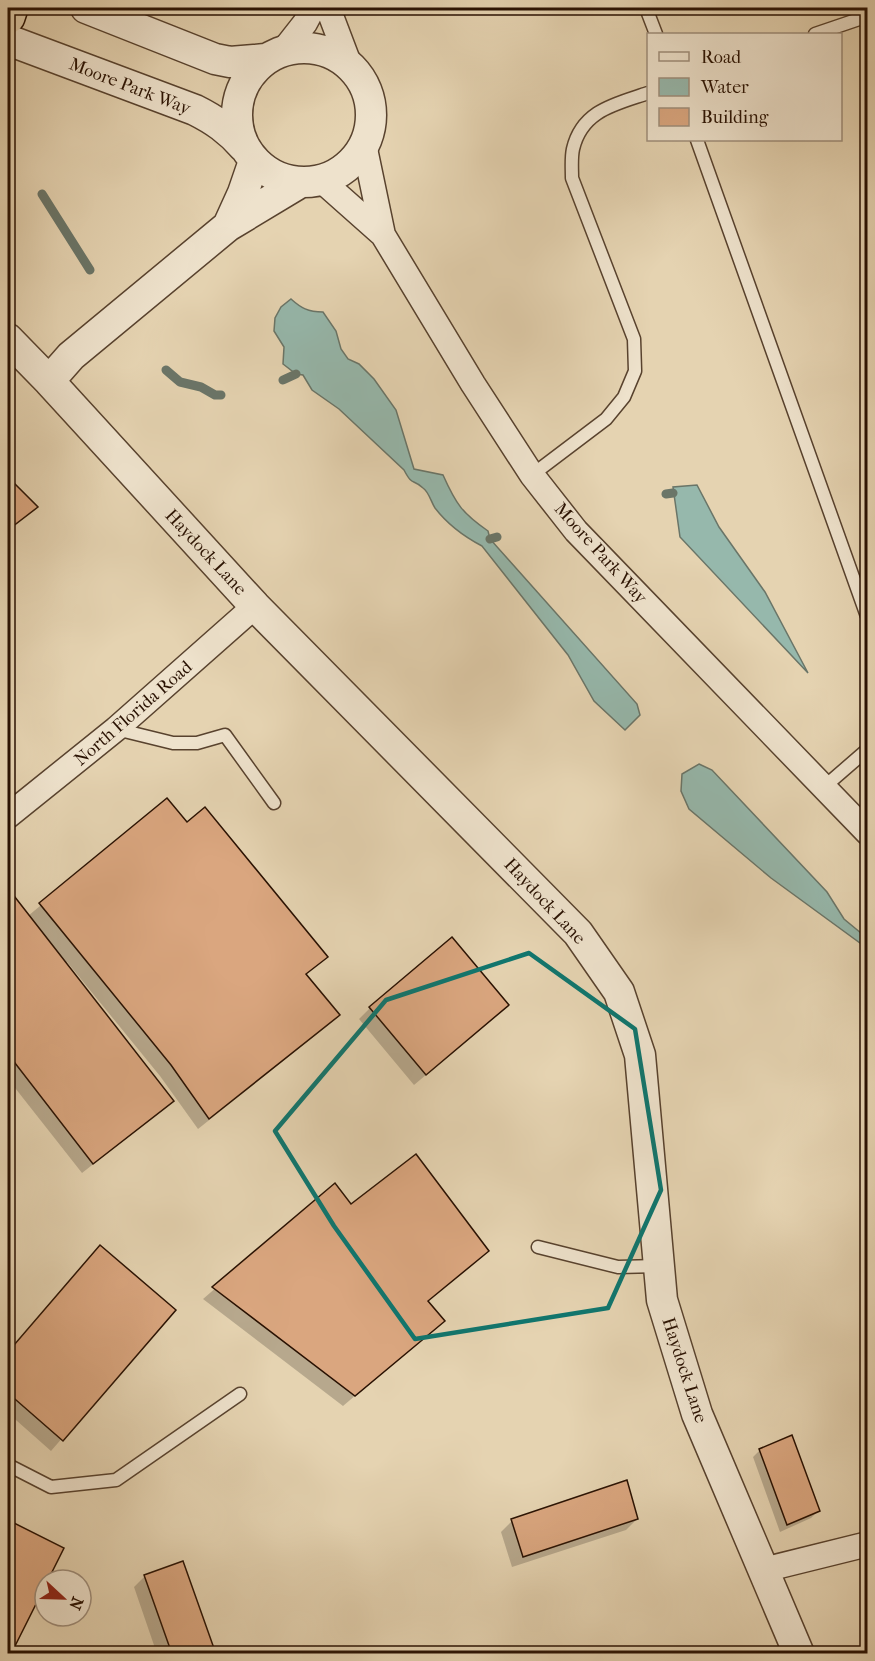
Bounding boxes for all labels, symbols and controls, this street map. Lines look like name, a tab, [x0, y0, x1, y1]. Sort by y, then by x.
legend	[647, 33, 842, 141]
text: Road	[701, 47, 741, 68]
street label: Moore Park Way	[66, 54, 195, 120]
text: Water	[700, 77, 749, 98]
text: Building	[701, 107, 769, 128]
street label: Moore Park Way	[550, 499, 652, 609]
street label: Haydock Lane	[161, 505, 251, 600]
street label: North Florida Road	[70, 656, 197, 770]
street label: Haydock Lane	[500, 854, 590, 949]
street label: Haydock Lane	[658, 1315, 711, 1426]
north arrow	[33, 1568, 93, 1628]
text: N	[65, 1594, 88, 1613]

